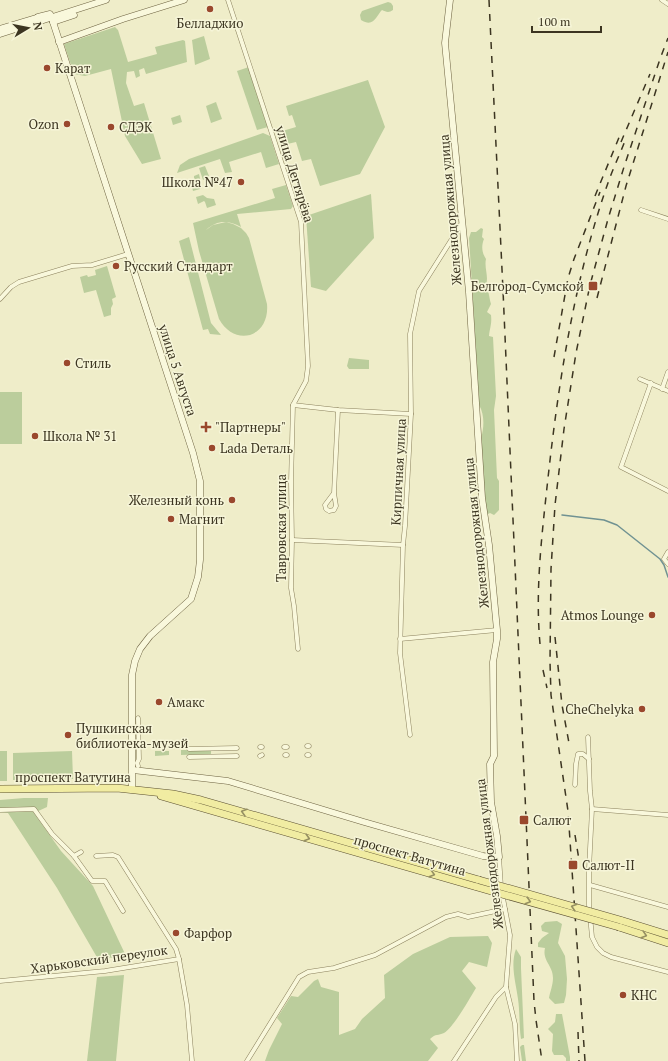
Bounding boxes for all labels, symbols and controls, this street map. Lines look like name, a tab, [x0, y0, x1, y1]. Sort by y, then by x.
marker: Белладжио	[205, 4, 215, 14]
north arrow	[8, 8, 48, 48]
scale bar	[532, 8, 601, 34]
place label: Белладжио	[177, 14, 243, 32]
text: 100 m	[538, 14, 571, 29]
text: N	[30, 21, 46, 32]
place label: Карат	[55, 59, 91, 77]
marker: Карат	[42, 63, 52, 73]
place label: Ozon	[29, 115, 59, 133]
place label: СДЭК	[119, 118, 153, 136]
marker: Ozon	[62, 119, 72, 129]
marker: СДЭК	[106, 122, 116, 132]
street label: улица Дегтярёва	[271, 122, 318, 225]
street label: Железнодорожная улица	[434, 133, 466, 286]
place label: Школа №47	[162, 173, 233, 191]
marker: Школа №47	[236, 177, 246, 187]
place label: Русский Стандарт	[124, 257, 233, 275]
marker: Русский Стандарт	[111, 261, 121, 271]
place label: Белгород-Сумской	[471, 277, 584, 295]
marker: Белгород-Сумской	[587, 280, 599, 292]
street label: улица 5 Августа	[154, 321, 201, 419]
place label: Стиль	[75, 354, 111, 372]
marker: Стиль	[62, 358, 72, 368]
place label: "Партнеры"	[215, 418, 286, 436]
street label: Кирпичная улица	[386, 418, 410, 526]
marker: "Партнеры"	[200, 421, 212, 433]
place label: Школа № 31	[43, 427, 117, 445]
marker: Школа № 31	[30, 431, 40, 441]
place label: Lada Dеталь	[220, 439, 293, 457]
marker: Lada Dеталь	[207, 443, 217, 453]
street label: Железнодорожная улица	[459, 456, 493, 609]
street label: Тавровская улица	[272, 474, 290, 582]
place label: Железный конь	[129, 491, 224, 509]
marker: Железный конь	[227, 495, 237, 505]
place label: Магнит	[179, 510, 225, 528]
marker: Магнит	[166, 514, 176, 524]
place label: Atmos Lounge	[561, 606, 644, 624]
marker: Atmos Lounge	[647, 610, 657, 620]
place label: Амакс	[167, 693, 205, 711]
marker: Амакс	[154, 697, 164, 707]
place label: CheChelyka	[565, 700, 634, 718]
marker: CheChelyka	[637, 704, 647, 714]
place label: Пушкинская библиотека-музей	[76, 719, 189, 752]
marker: Пушкинская библиотека-музей	[63, 730, 73, 740]
street label: проспект Ватутина	[15, 768, 131, 786]
street label: Железнодорожная улица	[471, 777, 507, 930]
one-way arrow	[241, 808, 248, 817]
place label: Салют	[533, 811, 572, 829]
marker: Салют	[518, 814, 530, 826]
street label: проспект Ватутина	[352, 830, 469, 880]
one-way arrow	[303, 833, 310, 842]
place label: Салют-II	[582, 856, 635, 874]
marker: Салют-II	[567, 859, 579, 871]
one-way arrow	[428, 869, 435, 878]
one-way arrow	[524, 896, 531, 905]
one-way arrow	[571, 903, 578, 912]
place label: Фарфор	[184, 924, 232, 942]
marker: Фарфор	[171, 928, 181, 938]
one-way arrow	[640, 930, 647, 939]
street label: Харьковский переулок	[29, 940, 170, 978]
place label: КНС	[631, 986, 657, 1004]
marker: КНС	[618, 990, 628, 1000]

